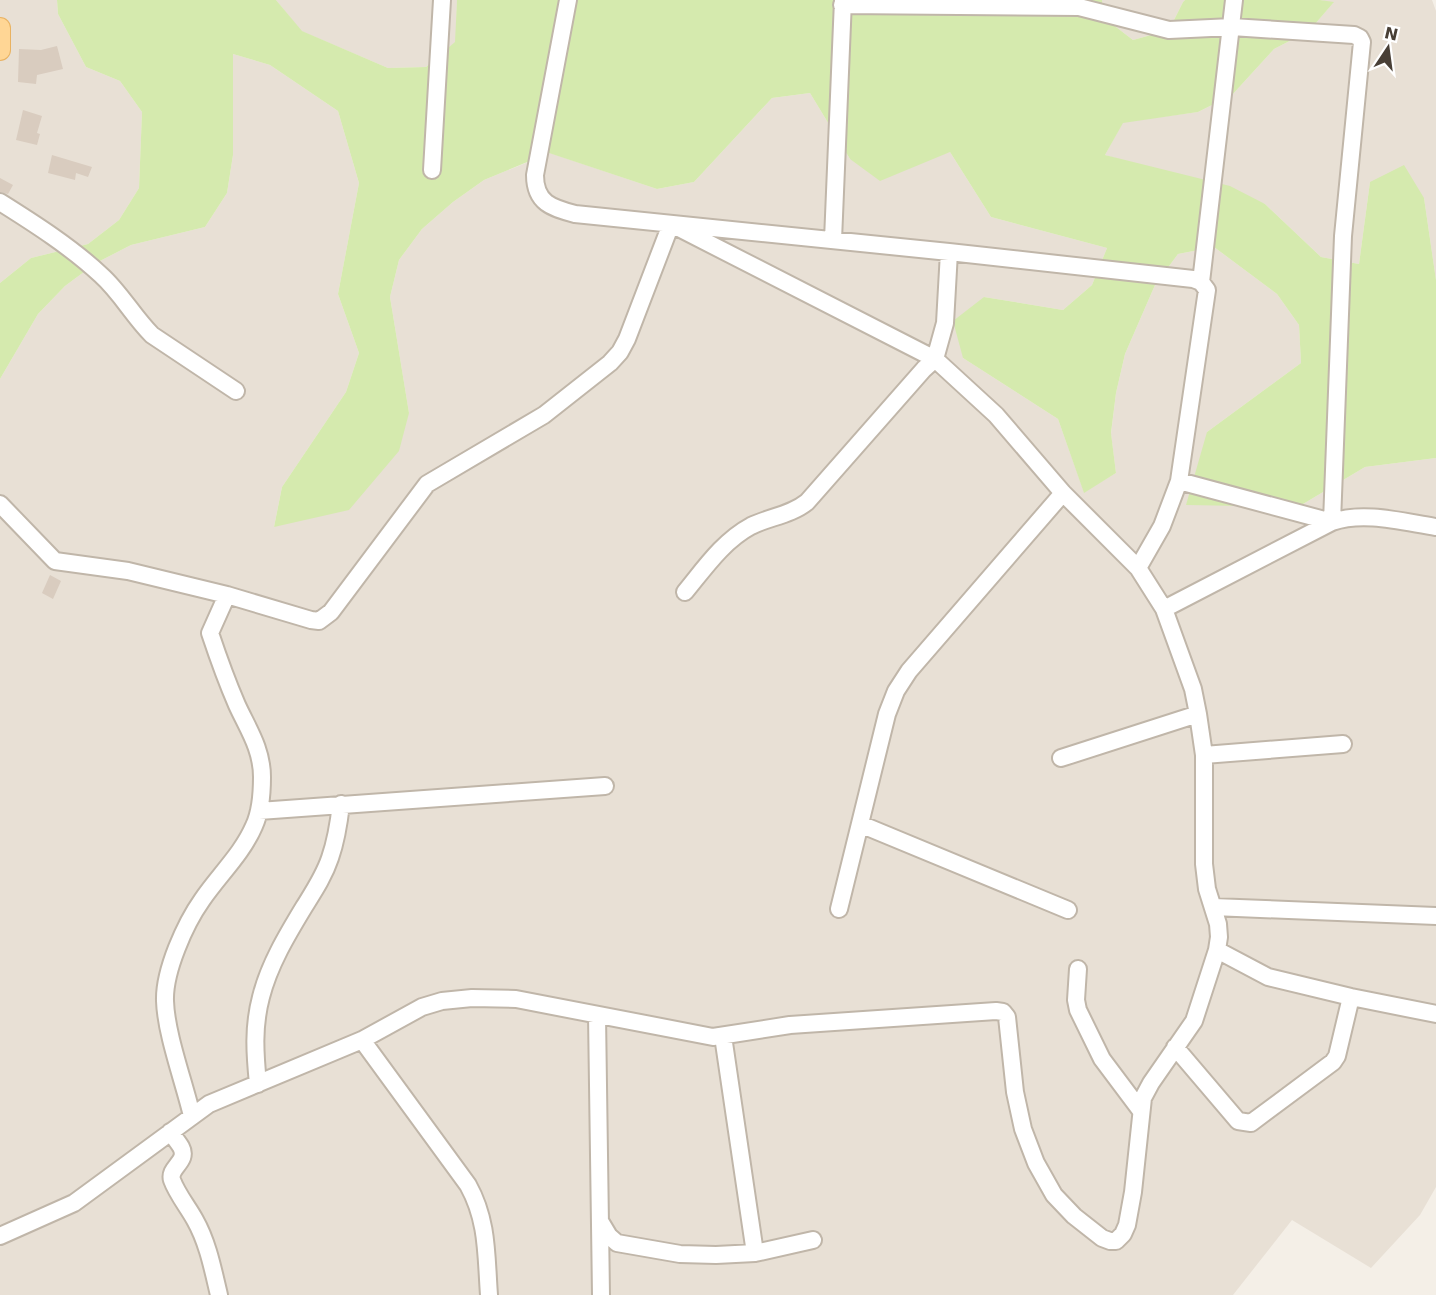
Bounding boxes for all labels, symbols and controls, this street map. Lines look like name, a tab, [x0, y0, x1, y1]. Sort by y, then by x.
north arrow	[1358, 18, 1418, 78]
text: N	[1383, 23, 1400, 45]

